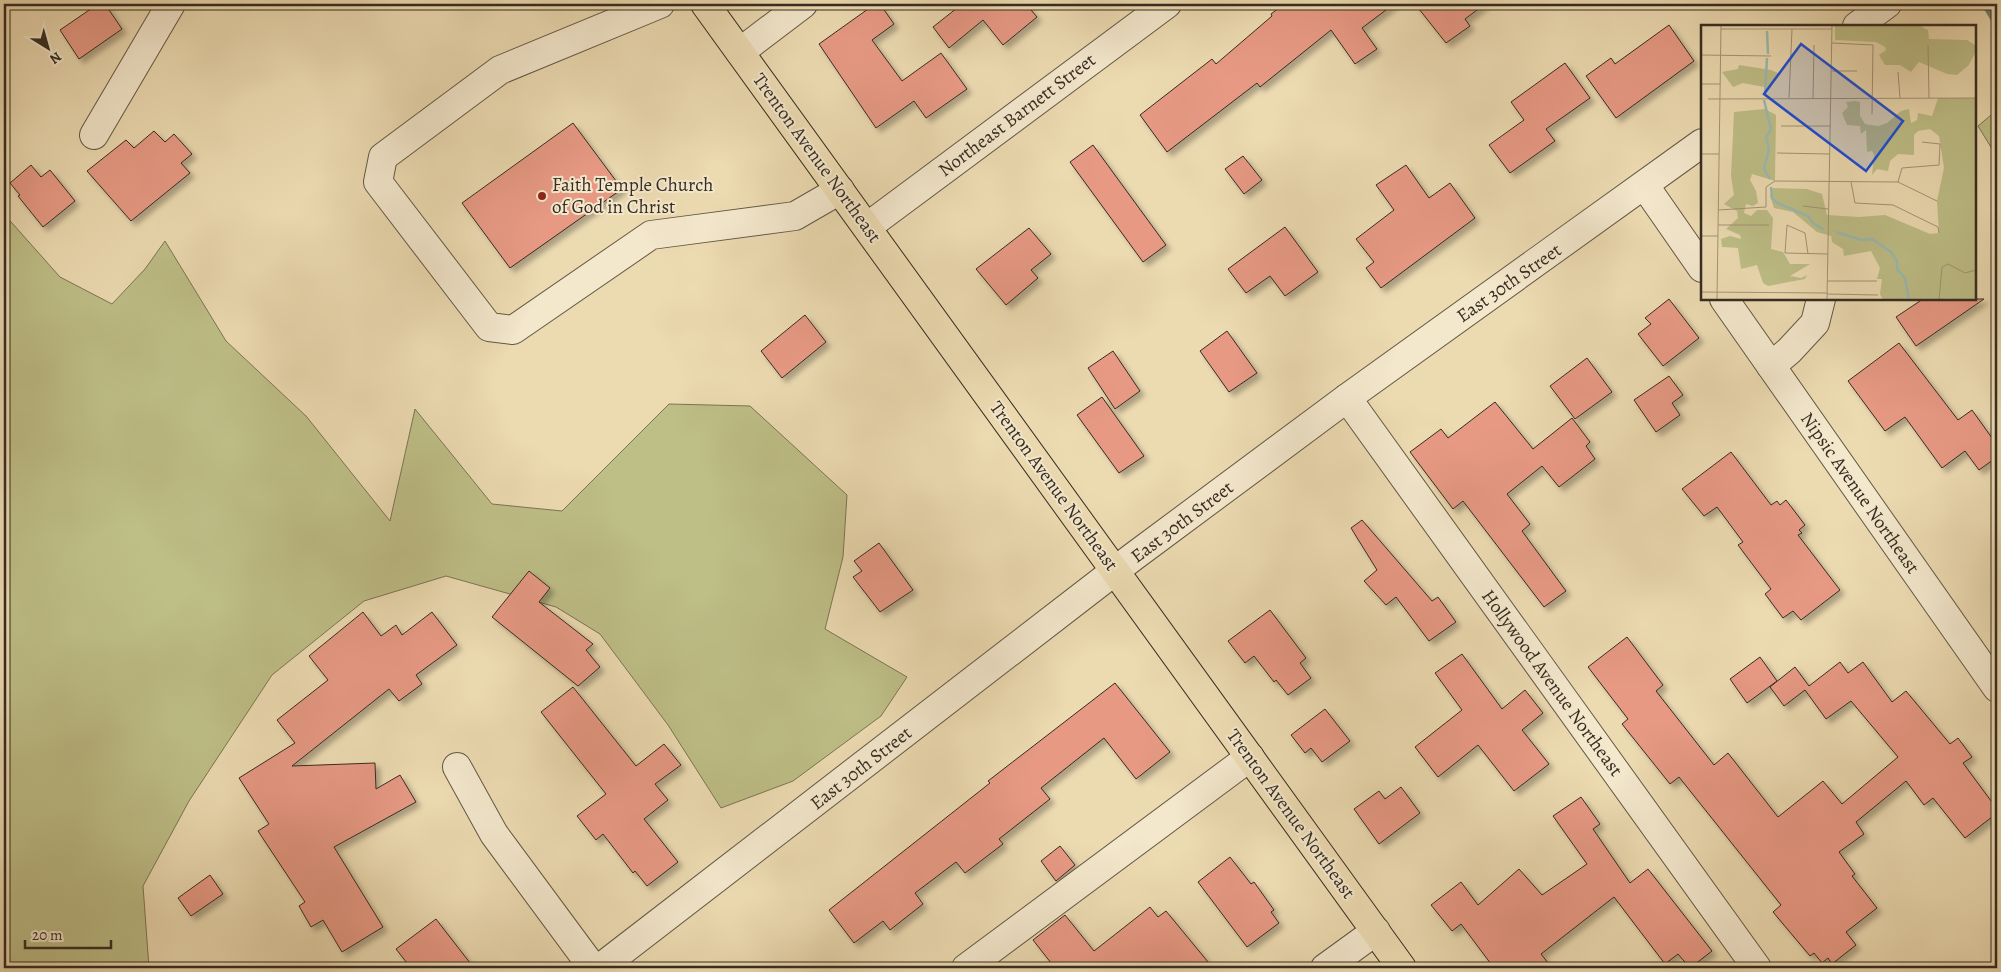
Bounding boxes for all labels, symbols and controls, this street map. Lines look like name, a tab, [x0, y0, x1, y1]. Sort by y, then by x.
north arrow	[22, 22, 72, 72]
inset map	[1701, 25, 1976, 300]
text: N	[46, 47, 65, 69]
street label: Northeast Barnett Street	[933, 47, 1101, 183]
street label: Trenton Avenue Northeast	[747, 68, 887, 248]
place label: Faith Temple Church of God in Christ	[552, 172, 713, 220]
marker: Faith Temple Church of God in Christ	[536, 190, 548, 202]
street label: East 30th Street	[1451, 237, 1567, 329]
street label: Trenton Avenue Northeast	[984, 396, 1124, 576]
street label: Nipsic Avenue Northeast	[1794, 407, 1926, 579]
street label: East 30th Street	[1125, 475, 1239, 569]
street label: Hollywood Avenue Northeast	[1475, 584, 1629, 782]
street label: East 30th Street	[805, 720, 917, 816]
street label: Trenton Avenue Northeast	[1221, 724, 1361, 904]
scale bar	[25, 917, 111, 949]
text: 20 m	[32, 925, 63, 945]

